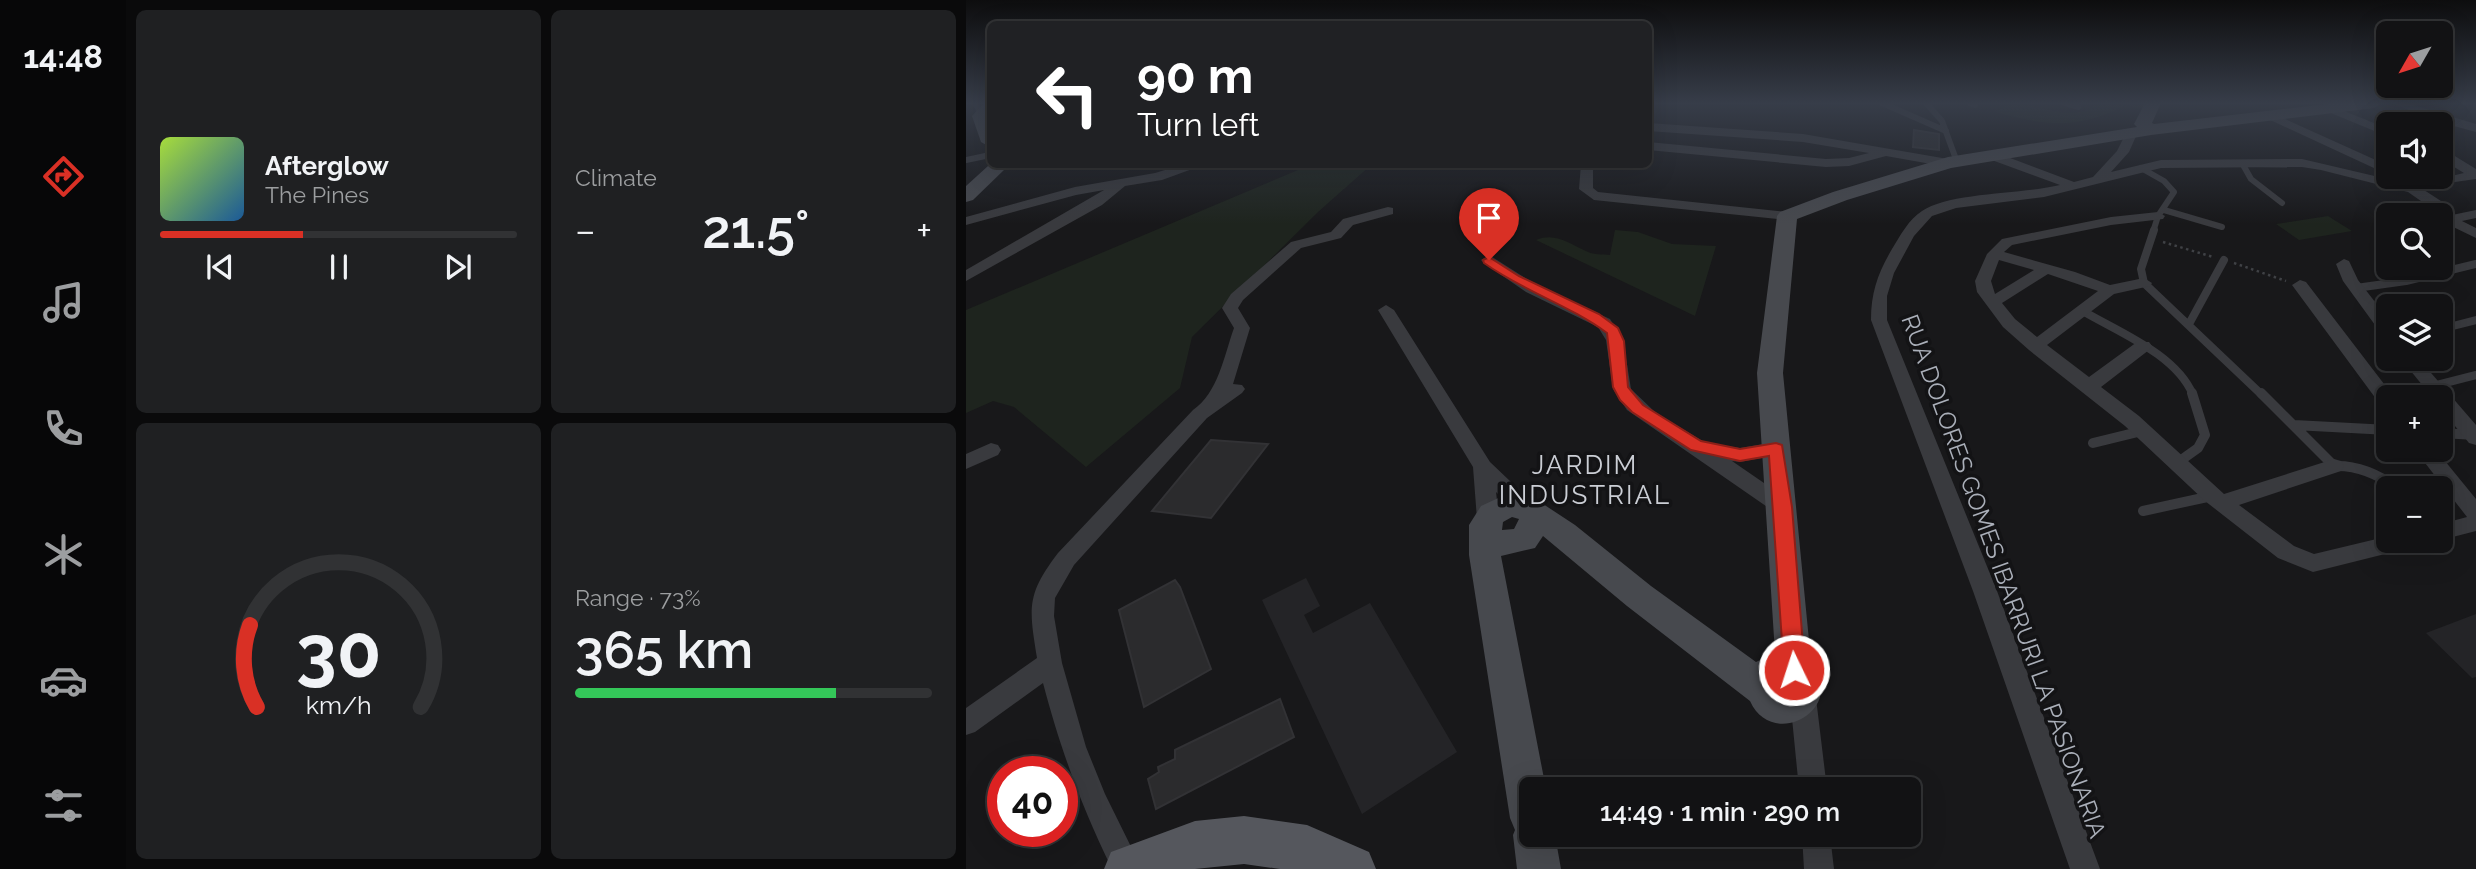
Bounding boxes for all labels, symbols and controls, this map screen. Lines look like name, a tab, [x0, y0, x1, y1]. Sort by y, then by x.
north arrow	[2376, 21, 2454, 98]
map controls	[2376, 21, 2453, 553]
text: 14:48	[23, 38, 103, 75]
text: 90 m	[1137, 47, 1253, 104]
icon: left	[1022, 49, 1113, 140]
text: Turn left	[1137, 106, 1259, 143]
button: sound	[2376, 112, 2453, 189]
text: Afterglow	[265, 151, 389, 181]
icon: directions	[39, 152, 88, 201]
text: Climate	[575, 164, 657, 191]
text: The Pines	[265, 181, 369, 208]
pin	[1459, 188, 1519, 260]
text: 21.5°	[702, 199, 809, 260]
icon: arrive	[1470, 199, 1508, 237]
button: search	[2376, 203, 2453, 280]
text: −	[575, 208, 595, 253]
text: +	[916, 208, 932, 253]
icon: previous	[201, 248, 239, 286]
icon: pause	[320, 248, 358, 286]
icon: next	[439, 248, 477, 286]
icon: music	[39, 278, 88, 327]
button: layers	[2376, 294, 2453, 371]
street label: RUA DOLORES GOMES IBARRURI LA PASIONARIA	[1895, 310, 2113, 842]
button: +	[2376, 385, 2453, 462]
icon: phone	[39, 404, 88, 453]
district label: JARDIM INDUSTRIAL	[1499, 450, 1671, 510]
button: −	[2376, 476, 2453, 553]
icon: climate	[39, 530, 88, 579]
text: Range · 73%	[575, 584, 701, 611]
text: 30	[296, 609, 381, 694]
text: 365 km	[575, 619, 753, 680]
position arrow	[1757, 633, 1831, 707]
icon: car	[39, 656, 88, 705]
text: km/h	[306, 690, 371, 720]
speed limit sign: 40	[987, 756, 1078, 847]
icon: filters	[39, 781, 88, 830]
text: 14:49 · 1 min · 290 m	[1600, 797, 1840, 827]

